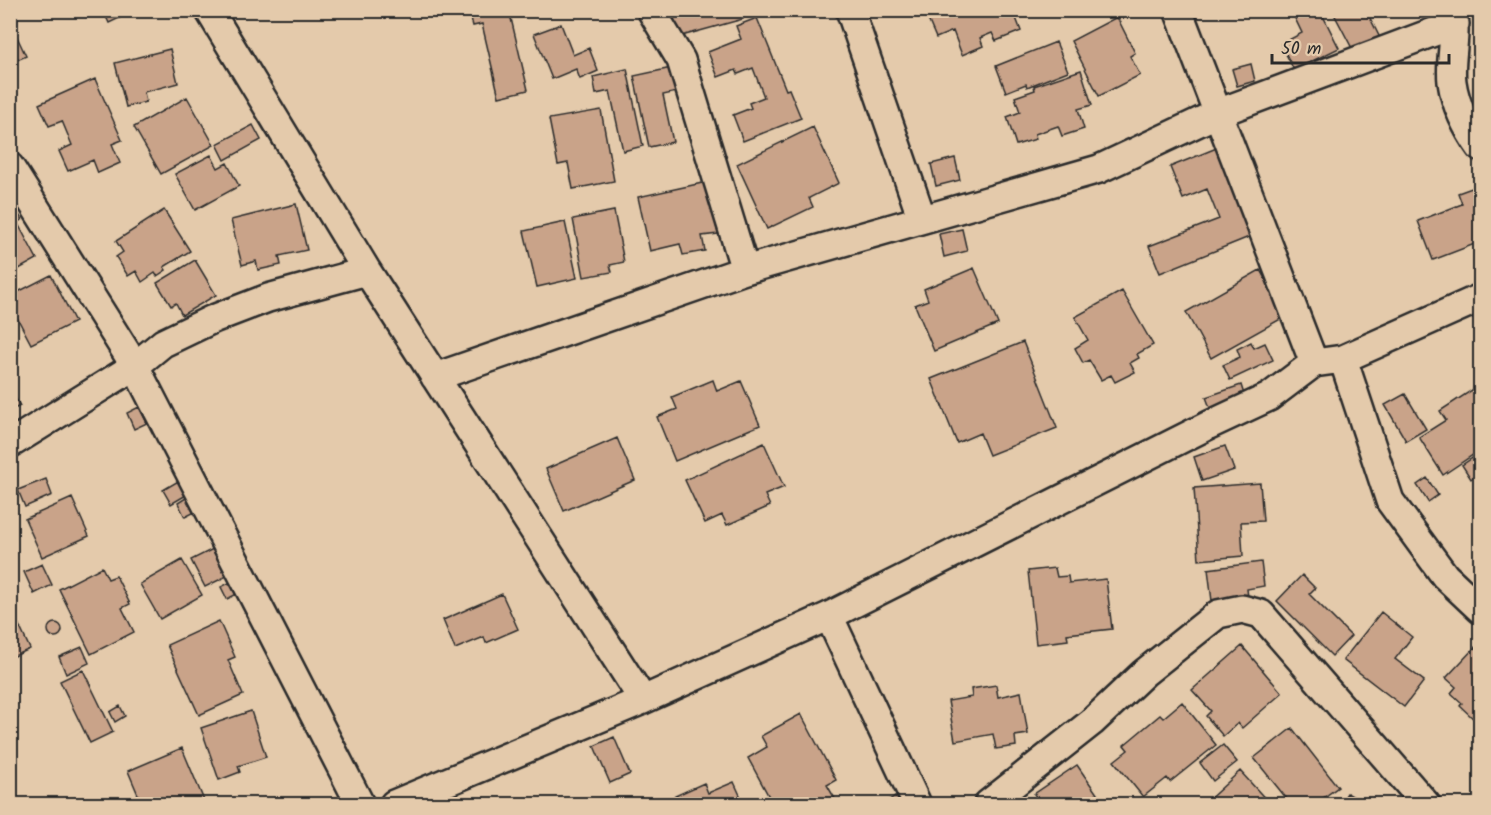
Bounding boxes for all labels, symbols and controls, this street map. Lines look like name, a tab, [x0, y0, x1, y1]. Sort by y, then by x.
scale bar	[1272, 27, 1449, 65]
text: 50 m	[1281, 35, 1321, 64]

